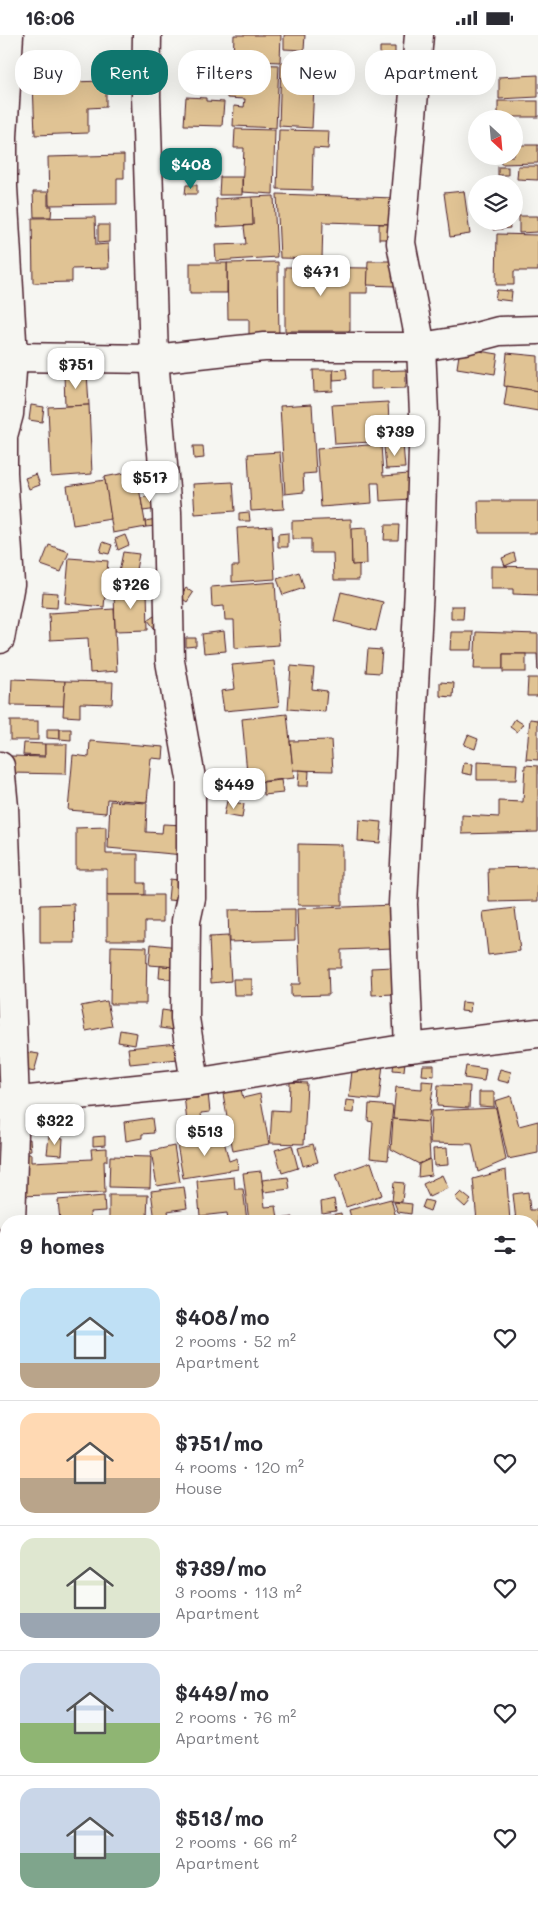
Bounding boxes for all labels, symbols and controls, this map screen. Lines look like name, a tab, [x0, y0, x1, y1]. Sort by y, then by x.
text: 16:06	[25, 5, 75, 30]
chip: Buy	[15, 50, 81, 95]
chip: Rent	[91, 50, 168, 95]
chip: Filters	[178, 50, 271, 95]
chip: New	[281, 50, 355, 95]
chip: Apartment	[365, 50, 496, 95]
north arrow	[468, 110, 522, 165]
map controls	[468, 110, 523, 230]
pin: $408	[161, 147, 221, 190]
text: $408	[171, 153, 211, 174]
button: layers	[468, 175, 523, 230]
pin: $471	[291, 255, 351, 297]
text: $471	[303, 260, 339, 281]
pin: $751	[46, 347, 106, 390]
text: $751	[58, 353, 94, 374]
pin: $739	[365, 415, 425, 457]
text: $739	[376, 420, 414, 441]
pin: $517	[120, 461, 180, 503]
text: $517	[132, 466, 168, 487]
pin: $726	[101, 567, 161, 610]
text: $726	[112, 573, 150, 594]
pin: $449	[204, 767, 264, 810]
text: $449	[214, 773, 254, 794]
pin: $322	[25, 1103, 85, 1146]
text: $322	[36, 1109, 74, 1130]
pin: $513	[175, 1115, 235, 1157]
text: $513	[187, 1120, 223, 1141]
icon: filters	[491, 1231, 519, 1259]
text: 9 homes	[20, 1232, 105, 1259]
text: $408/mo	[175, 1303, 270, 1330]
icon: home	[60, 1308, 120, 1368]
icon: heart	[491, 1324, 519, 1352]
text: 2 rooms · 52 m²	[175, 1330, 296, 1351]
text: Apartment	[175, 1351, 260, 1372]
text: $751/mo	[175, 1429, 263, 1456]
icon: home	[60, 1433, 120, 1493]
icon: heart	[491, 1449, 519, 1477]
text: 4 rooms · 120 m²	[175, 1456, 304, 1477]
text: House	[175, 1477, 222, 1498]
text: $739/mo	[175, 1554, 267, 1581]
icon: home	[60, 1558, 120, 1618]
icon: heart	[491, 1574, 519, 1602]
text: 3 rooms · 113 m²	[175, 1581, 302, 1602]
text: Apartment	[175, 1602, 260, 1623]
text: $449/mo	[175, 1679, 269, 1706]
icon: home	[60, 1683, 120, 1743]
icon: heart	[491, 1699, 519, 1727]
text: 2 rooms · 76 m²	[175, 1706, 296, 1727]
text: Apartment	[175, 1727, 260, 1748]
text: $513/mo	[175, 1804, 264, 1831]
icon: home	[60, 1808, 120, 1868]
icon: heart	[491, 1824, 519, 1852]
text: 2 rooms · 66 m²	[175, 1831, 297, 1852]
text: Apartment	[175, 1852, 260, 1873]

